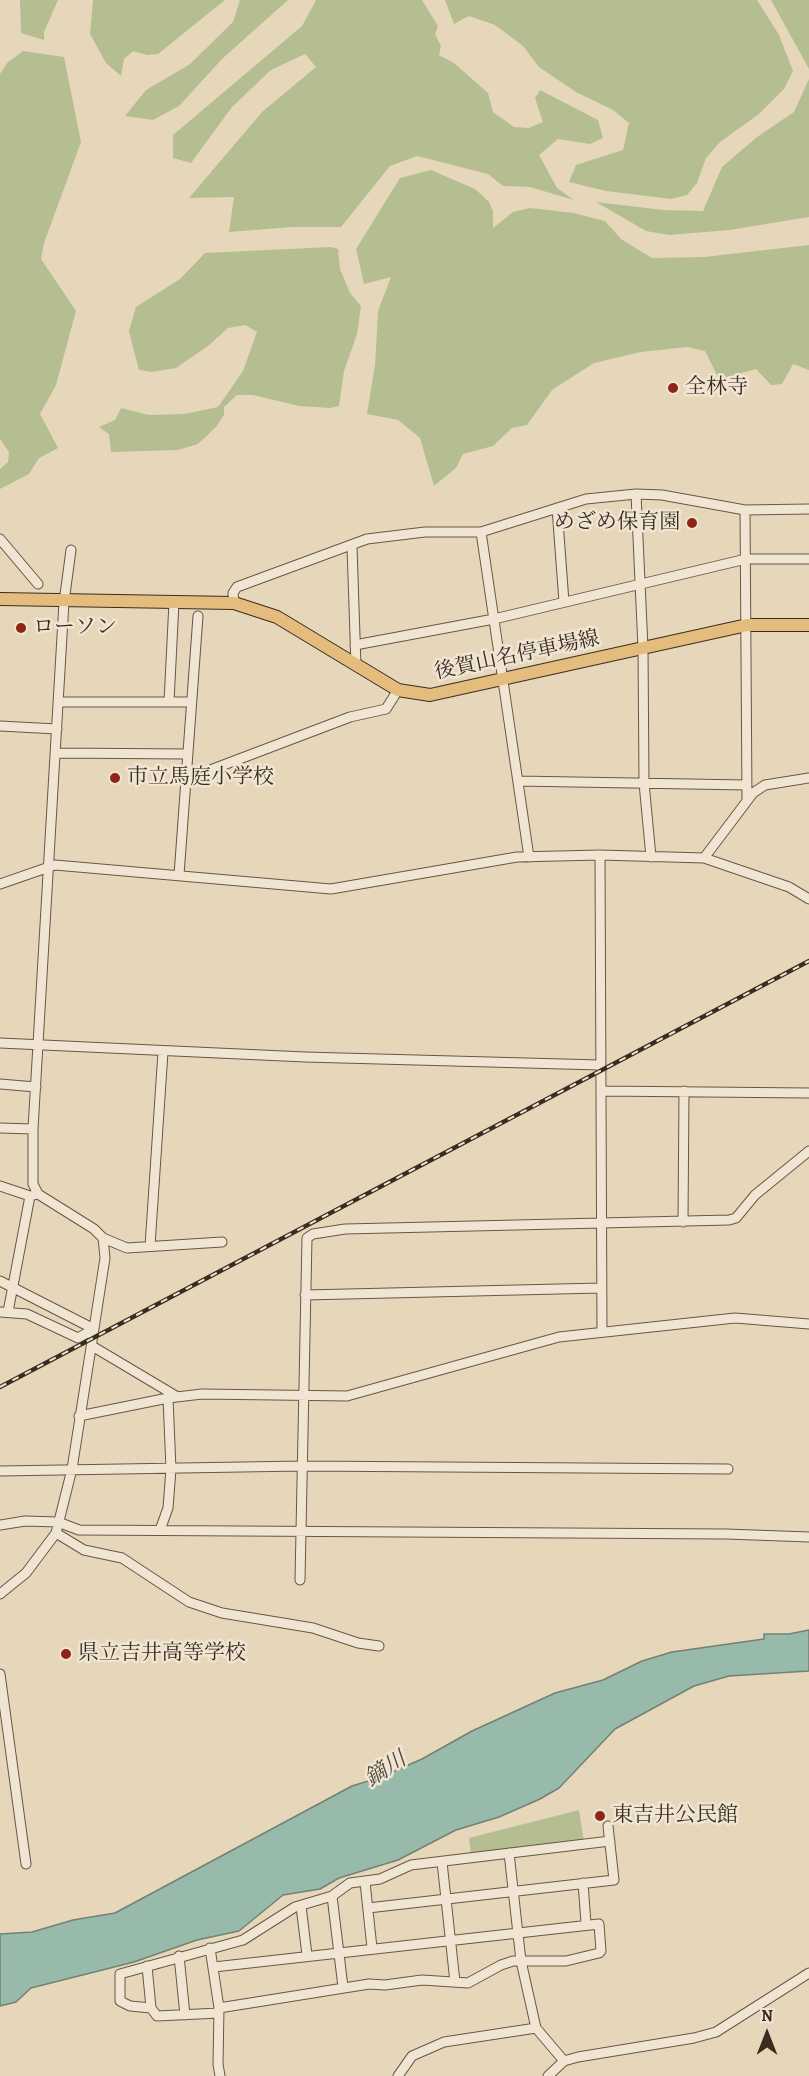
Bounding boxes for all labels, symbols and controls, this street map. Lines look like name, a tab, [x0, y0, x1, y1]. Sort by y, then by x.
place label: 全林寺	[685, 375, 748, 401]
marker: 全林寺	[666, 381, 680, 395]
place label: めざめ保育園	[554, 510, 680, 536]
marker: めざめ保育園	[685, 516, 699, 530]
place label: ローソン	[33, 615, 117, 641]
marker: ローソン	[14, 621, 28, 635]
street label: 後賀山名停車場線	[432, 626, 602, 686]
place label: 市立馬庭小学校	[127, 765, 274, 791]
marker: 市立馬庭小学校	[108, 771, 122, 785]
place label: 県立吉井高等学校	[78, 1641, 246, 1667]
marker: 県立吉井高等学校	[59, 1647, 73, 1661]
water label: 鏑川	[360, 1747, 412, 1793]
place label: 東吉井公民館	[612, 1803, 738, 1829]
marker: 東吉井公民館	[593, 1809, 607, 1823]
north arrow	[737, 2004, 797, 2064]
text: N	[761, 2005, 773, 2027]

